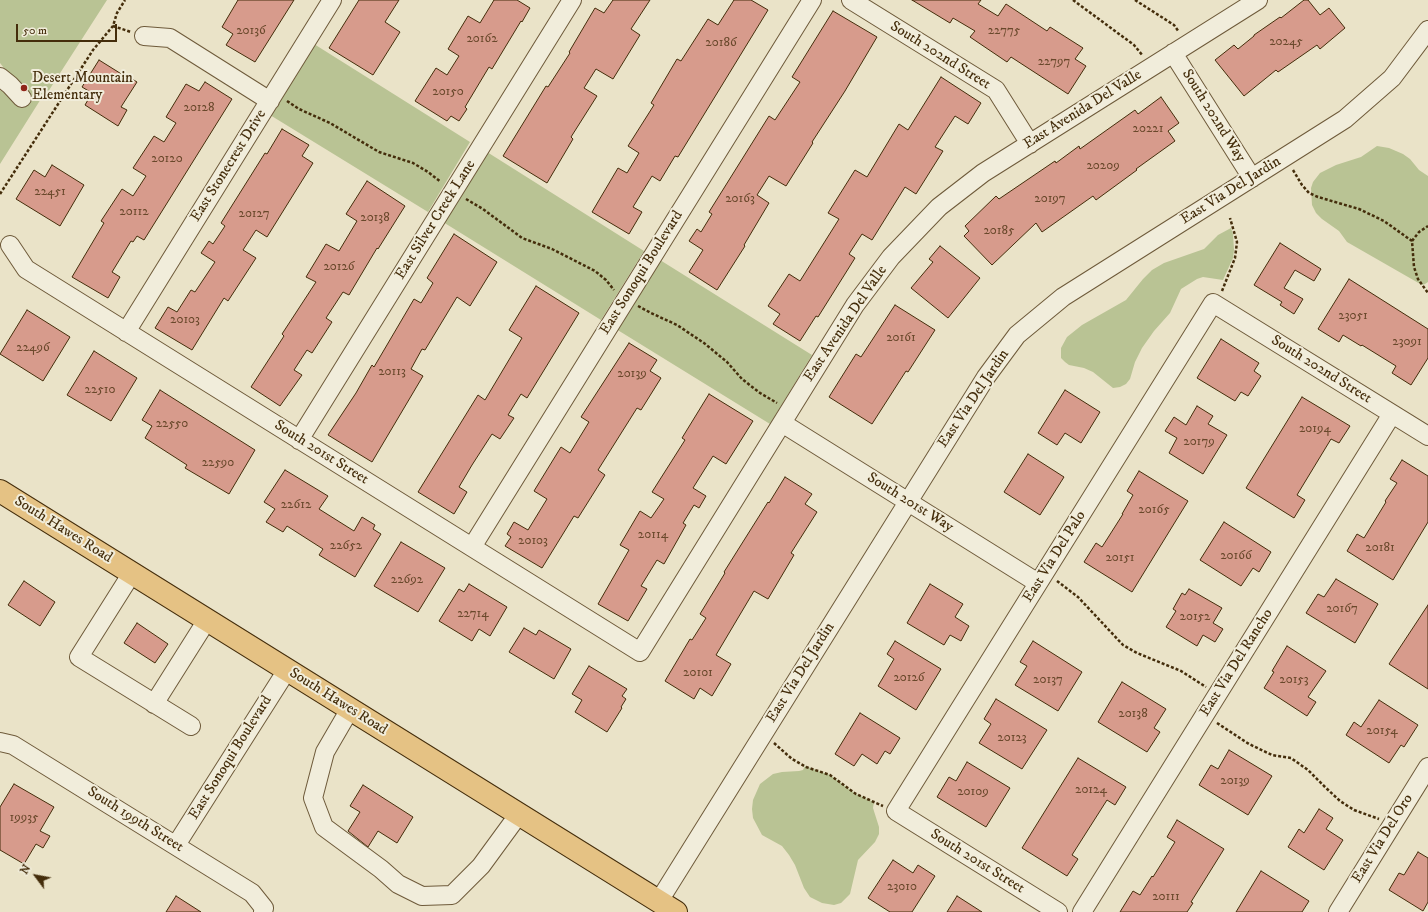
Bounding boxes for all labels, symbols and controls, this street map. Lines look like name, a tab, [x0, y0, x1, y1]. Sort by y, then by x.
scale bar	[18, 16, 119, 42]
street label: South 202nd Street	[886, 18, 994, 94]
text: 50 m	[23, 23, 47, 38]
house number: 20136	[236, 23, 266, 39]
house number: 22775	[988, 23, 1020, 39]
house number: 20162	[466, 31, 498, 47]
house number: 20245	[1269, 34, 1303, 50]
house number: 20186	[705, 35, 737, 51]
house number: 22797	[1038, 54, 1070, 70]
street label: East Avenida Del Valle	[1021, 66, 1145, 154]
street label: South 202nd Way	[1177, 66, 1249, 166]
place label: Desert Mountain Elementary	[32, 70, 133, 105]
marker: Desert Mountain Elementary	[19, 83, 29, 93]
house number: 20150	[432, 84, 464, 100]
house number: 20128	[184, 100, 214, 116]
street label: East Stonecrest Drive	[187, 107, 271, 225]
house number: 20221	[1133, 121, 1163, 137]
house number: 20120	[151, 151, 183, 167]
street label: East Via Del Jardin	[1178, 153, 1284, 229]
street label: East Silver Creek Lane	[392, 157, 480, 283]
house number: 20209	[1086, 158, 1120, 174]
house number: 22451	[34, 184, 66, 200]
house number: 20163	[725, 191, 755, 207]
house number: 20197	[1034, 191, 1066, 207]
house number: 20112	[119, 204, 149, 220]
house number: 20127	[238, 206, 270, 222]
street label: East Sonoqui Boulevard	[597, 208, 687, 338]
house number: 20138	[360, 210, 390, 226]
house number: 20185	[983, 223, 1015, 239]
house number: 20126	[323, 259, 355, 275]
street label: East Avenida Del Valle	[801, 263, 891, 385]
house number: 23051	[1338, 308, 1368, 324]
house number: 20103	[170, 312, 200, 328]
house number: 20161	[886, 330, 916, 346]
street label: South 202nd Street	[1267, 332, 1375, 408]
house number: 23091	[1392, 334, 1422, 350]
house number: 22496	[16, 340, 50, 356]
street label: East Via Del Jardin	[934, 346, 1014, 452]
house number: 20113	[378, 364, 406, 380]
house number: 20139	[617, 366, 647, 382]
house number: 22510	[85, 382, 115, 398]
house number: 22550	[156, 416, 188, 432]
street label: South 201st Street	[271, 417, 371, 489]
house number: 20194	[1299, 421, 1331, 437]
house number: 20179	[1183, 434, 1215, 450]
house number: 22590	[202, 455, 234, 471]
street label: South 201st Way	[863, 469, 957, 537]
street label: South Hawes Road	[11, 493, 115, 567]
house number: 22612	[281, 497, 311, 513]
house number: 20165	[1138, 502, 1170, 518]
street label: East Via Del Palo	[1020, 508, 1090, 606]
house number: 20114	[638, 527, 668, 543]
house number: 20103	[518, 533, 548, 549]
house number: 22652	[330, 538, 362, 554]
house number: 20181	[1365, 540, 1395, 556]
house number: 20166	[1220, 548, 1252, 564]
house number: 20151	[1105, 550, 1135, 566]
house number: 22692	[391, 572, 423, 588]
house number: 20167	[1326, 601, 1358, 617]
house number: 22714	[457, 606, 489, 622]
street label: East Via Del Rancho	[1197, 606, 1277, 720]
house number: 20152	[1180, 609, 1210, 625]
street label: East Via Del Jardin	[763, 620, 839, 726]
street label: South Hawes Road	[286, 665, 390, 739]
house number: 20101	[683, 665, 713, 681]
house number: 20126	[893, 670, 925, 686]
house number: 20137	[1033, 672, 1063, 688]
house number: 20153	[1279, 672, 1309, 688]
street label: East Sonoqui Boulevard	[186, 693, 276, 823]
house number: 20138	[1118, 706, 1148, 722]
house number: 20154	[1366, 723, 1398, 739]
house number: 20123	[997, 730, 1027, 746]
house number: 20139	[1220, 773, 1250, 789]
house number: 20124	[1075, 782, 1107, 798]
street label: South 199th Street	[84, 783, 186, 857]
house number: 20109	[957, 784, 989, 800]
street label: East Via Del Oro	[1348, 791, 1418, 887]
house number: 19935	[9, 810, 39, 826]
street label: South 201st Street	[927, 826, 1027, 898]
north arrow	[16, 856, 56, 896]
text: N	[17, 862, 34, 877]
house number: 23010	[887, 879, 917, 895]
house number: 20111	[1152, 889, 1180, 905]

